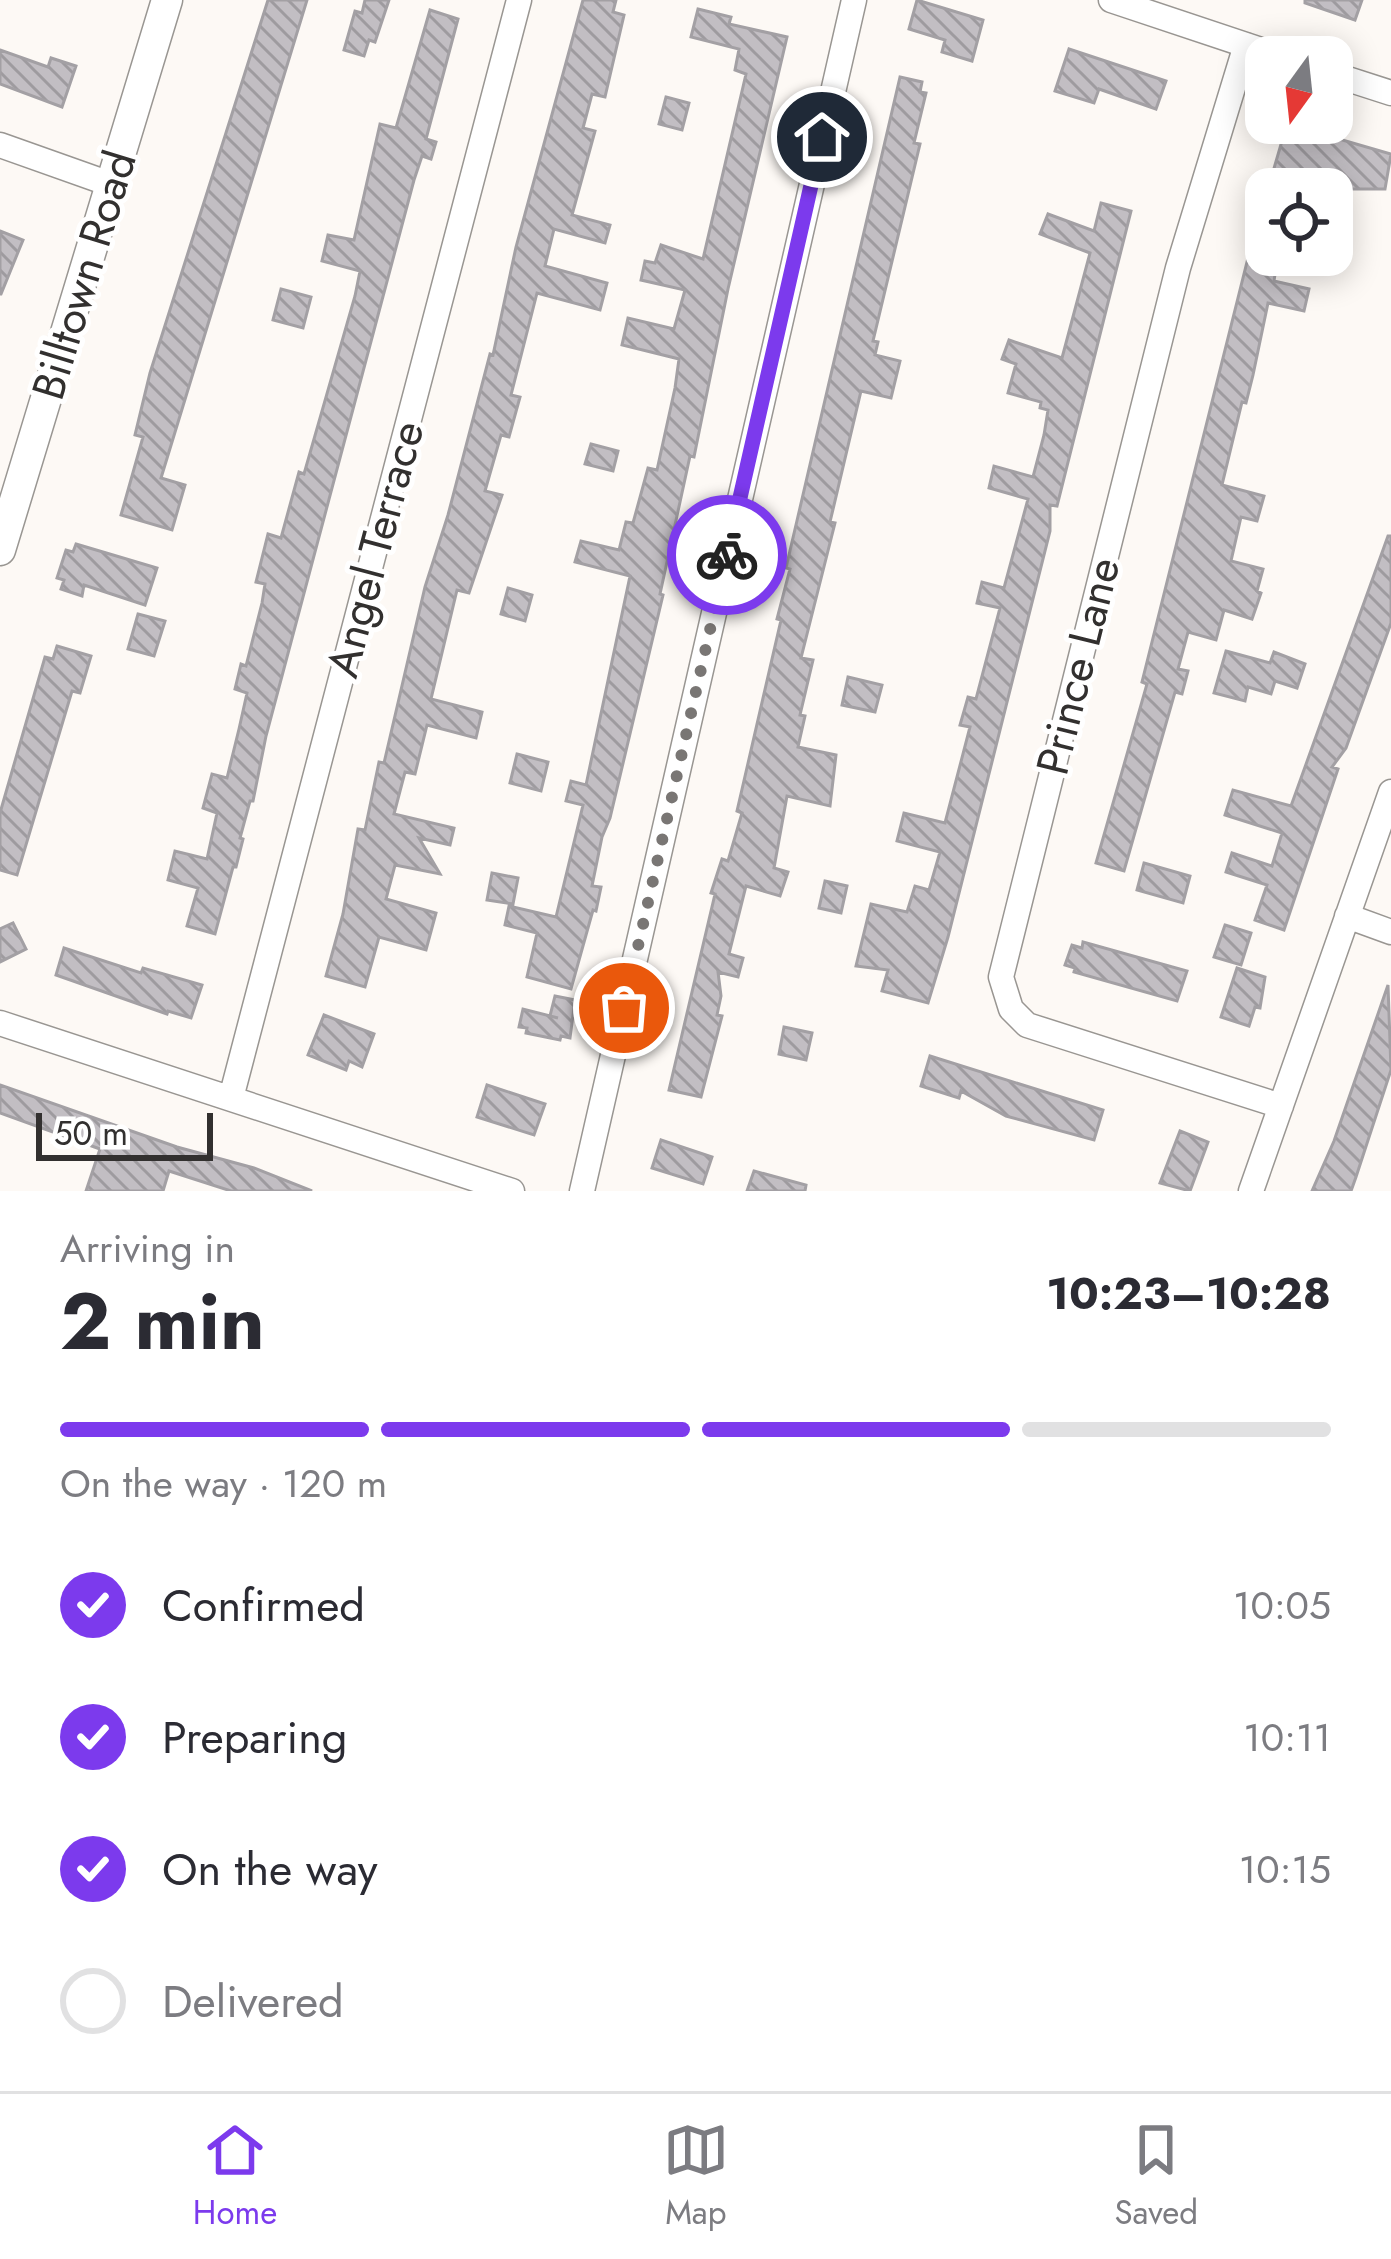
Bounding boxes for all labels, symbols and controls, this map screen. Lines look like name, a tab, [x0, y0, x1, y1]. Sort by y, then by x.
north arrow	[1245, 36, 1353, 144]
map controls	[1245, 36, 1353, 276]
pin	[771, 86, 873, 188]
icon: home	[789, 104, 855, 170]
street label: Billtown Road	[15, 143, 153, 407]
button: locate	[1245, 168, 1353, 276]
street label: Angel Terrace	[310, 414, 440, 684]
courier	[667, 495, 787, 615]
icon: bike	[694, 522, 760, 588]
street label: Prince Lane	[1020, 551, 1136, 781]
pin	[573, 957, 675, 1059]
icon: bag	[591, 975, 657, 1041]
scale bar	[36, 1107, 213, 1160]
text: 50 m	[54, 1110, 128, 1157]
text: Arriving in	[60, 1220, 235, 1277]
text: 10:23–10:28	[1046, 1261, 1331, 1326]
text: 2 min	[60, 1266, 265, 1378]
text: On the way · 120 m	[60, 1455, 387, 1512]
icon: check	[60, 1572, 126, 1638]
text: Confirmed	[162, 1573, 365, 1638]
text: 10:05	[1233, 1577, 1331, 1634]
icon: check	[60, 1704, 126, 1770]
text: Preparing	[162, 1705, 347, 1770]
text: 10:11	[1243, 1709, 1331, 1766]
icon: check	[60, 1836, 126, 1902]
text: On the way	[162, 1837, 378, 1902]
text: 10:15	[1239, 1841, 1331, 1898]
text: Delivered	[162, 1969, 344, 2034]
tab: Home	[193, 2117, 277, 2236]
tab: Map	[663, 2117, 729, 2236]
tab: Saved	[1115, 2117, 1198, 2236]

